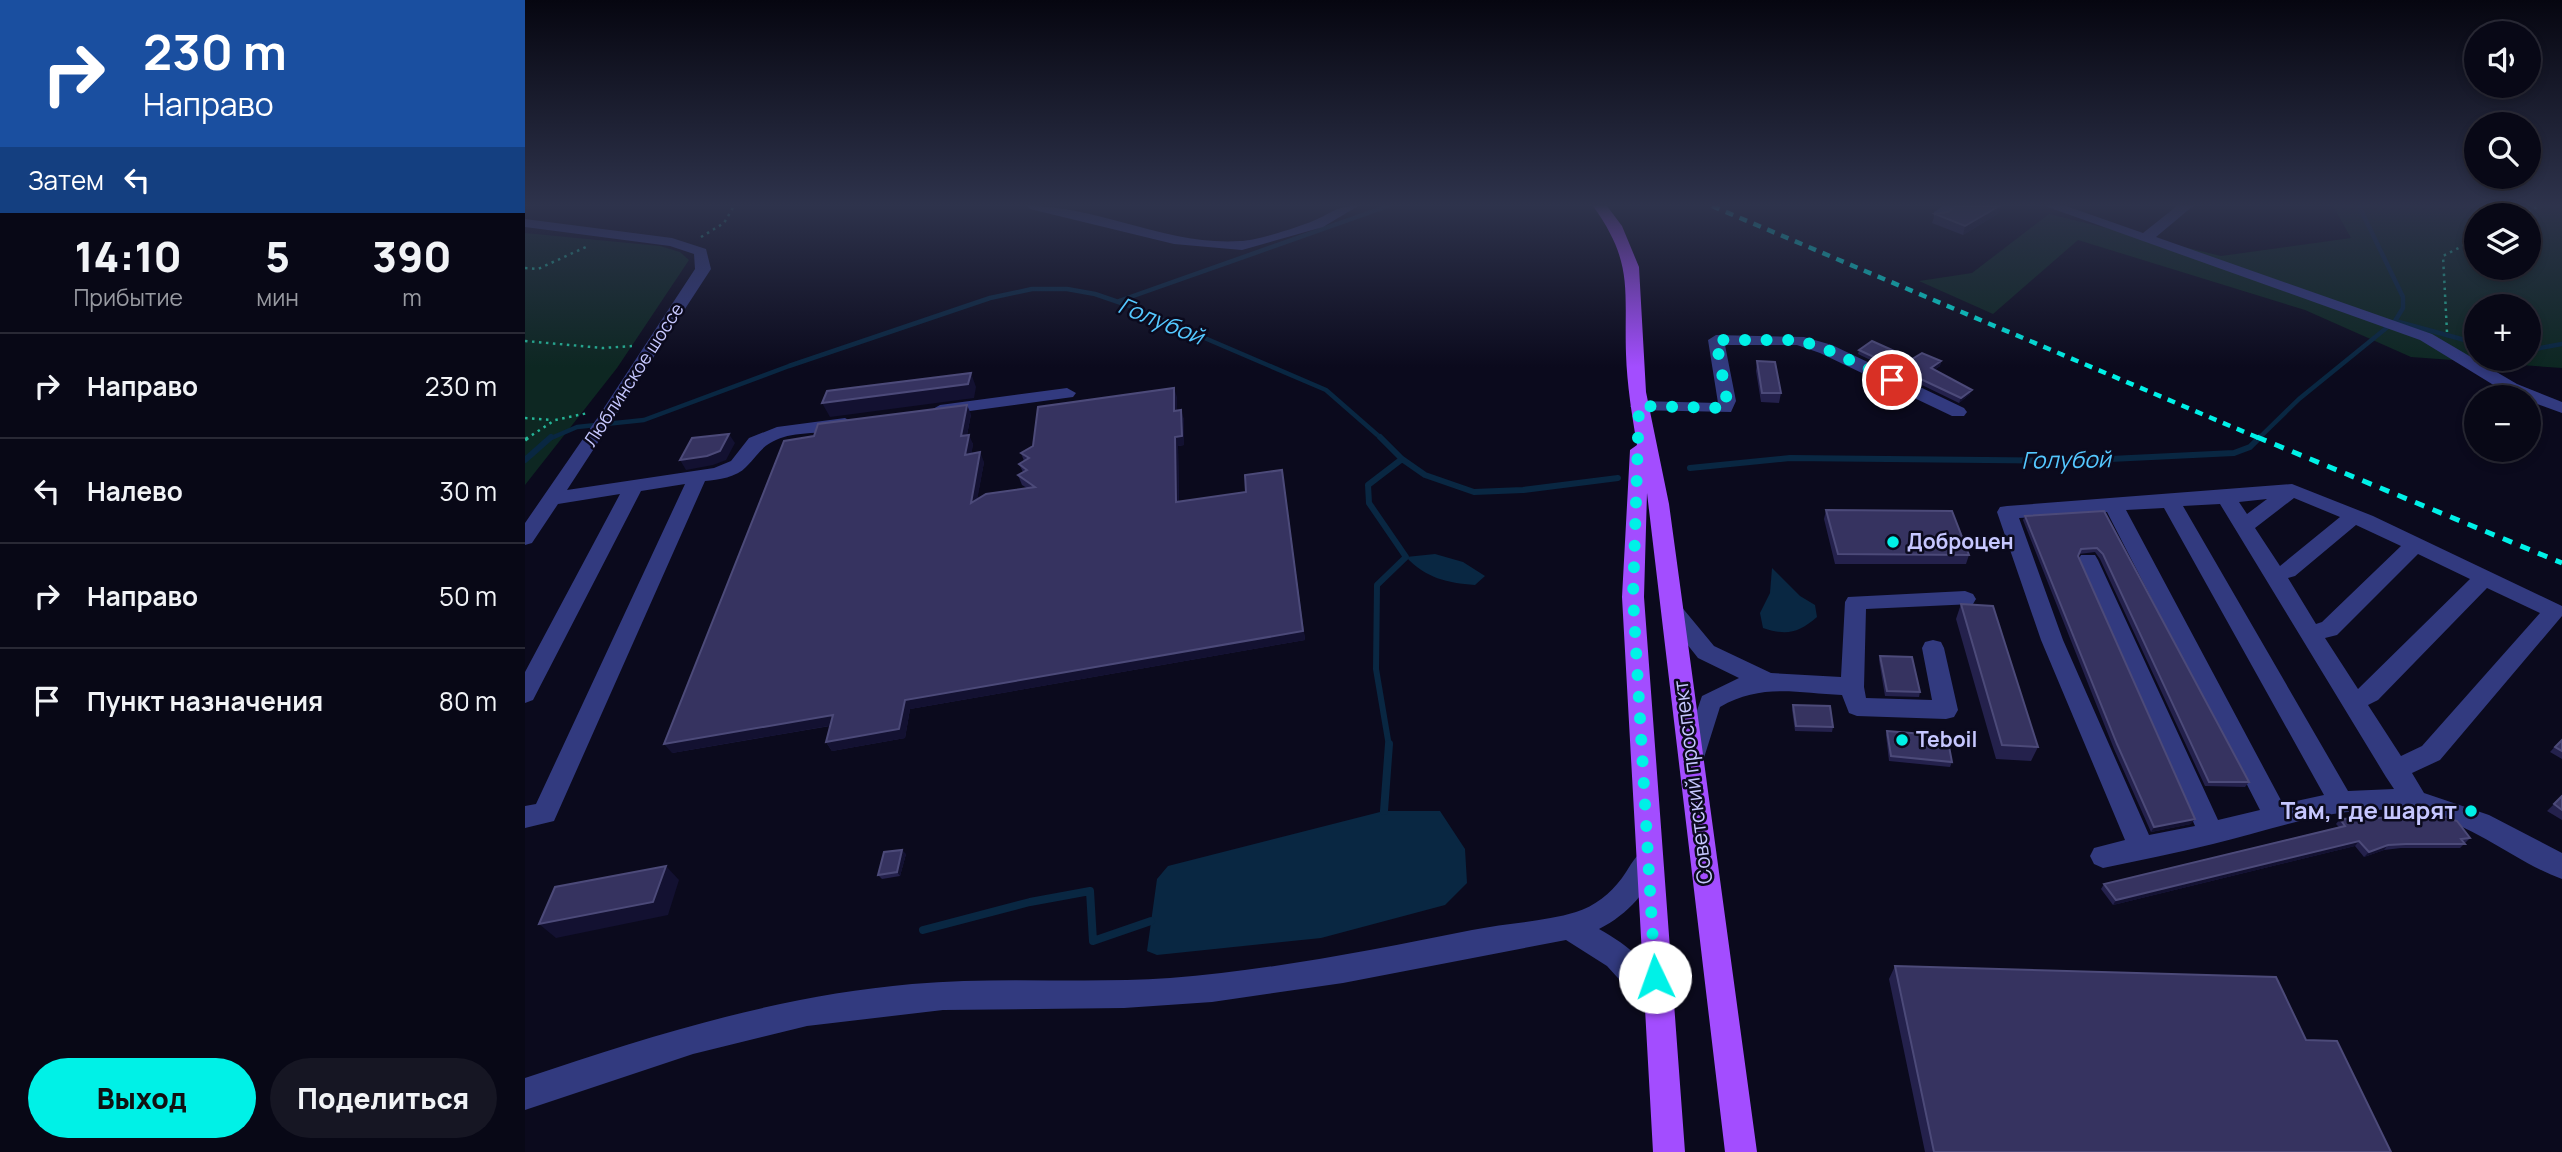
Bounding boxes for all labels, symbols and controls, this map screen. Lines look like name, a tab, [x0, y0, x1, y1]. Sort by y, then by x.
text: 230 m	[143, 18, 287, 85]
map controls	[2464, 21, 2541, 462]
button: sound	[2464, 21, 2541, 98]
icon: right	[28, 28, 119, 119]
text: Направо	[143, 82, 274, 126]
button: search	[2464, 112, 2541, 189]
icon: left	[118, 161, 156, 199]
text: Затем	[28, 162, 104, 198]
button: layers	[2464, 203, 2541, 280]
text: 14:10	[75, 227, 182, 285]
text: 5	[265, 227, 290, 285]
text: 390	[372, 227, 452, 285]
text: Прибытие	[73, 281, 183, 313]
text: мин	[256, 281, 299, 313]
text: m	[402, 281, 422, 313]
water label: Голубой	[1114, 288, 1211, 352]
button: +	[2464, 294, 2541, 371]
street label: Люблинское шоссе	[578, 298, 689, 451]
pin	[1862, 350, 1922, 410]
icon: arrive	[1873, 361, 1911, 399]
icon: right	[28, 367, 66, 405]
text: Направо	[87, 368, 198, 404]
text: 230 m	[425, 368, 497, 404]
button: −	[2464, 385, 2541, 462]
water label: Голубой	[2021, 442, 2113, 476]
icon: left	[28, 472, 66, 510]
text: Налево	[87, 473, 183, 509]
text: 30 m	[440, 473, 497, 509]
place label: Доброцен	[1907, 527, 2014, 555]
marker: Доброцен	[1885, 534, 1901, 550]
icon: right	[28, 577, 66, 615]
text: Направо	[87, 578, 198, 614]
text: 50 m	[439, 578, 497, 614]
street label: Советский проспект	[1666, 678, 1718, 886]
icon: arrive	[28, 682, 66, 720]
text: Пункт назначения	[87, 683, 323, 719]
text: 80 m	[439, 683, 497, 719]
place label: Teboil	[1916, 725, 1977, 753]
marker: Teboil	[1894, 732, 1910, 748]
place label: Там, где шарят	[2281, 793, 2457, 826]
marker: Там, где шарят	[2463, 803, 2479, 819]
position arrow	[1618, 940, 1692, 1014]
button: Выход	[28, 1058, 256, 1138]
button: Поделиться	[270, 1058, 497, 1138]

